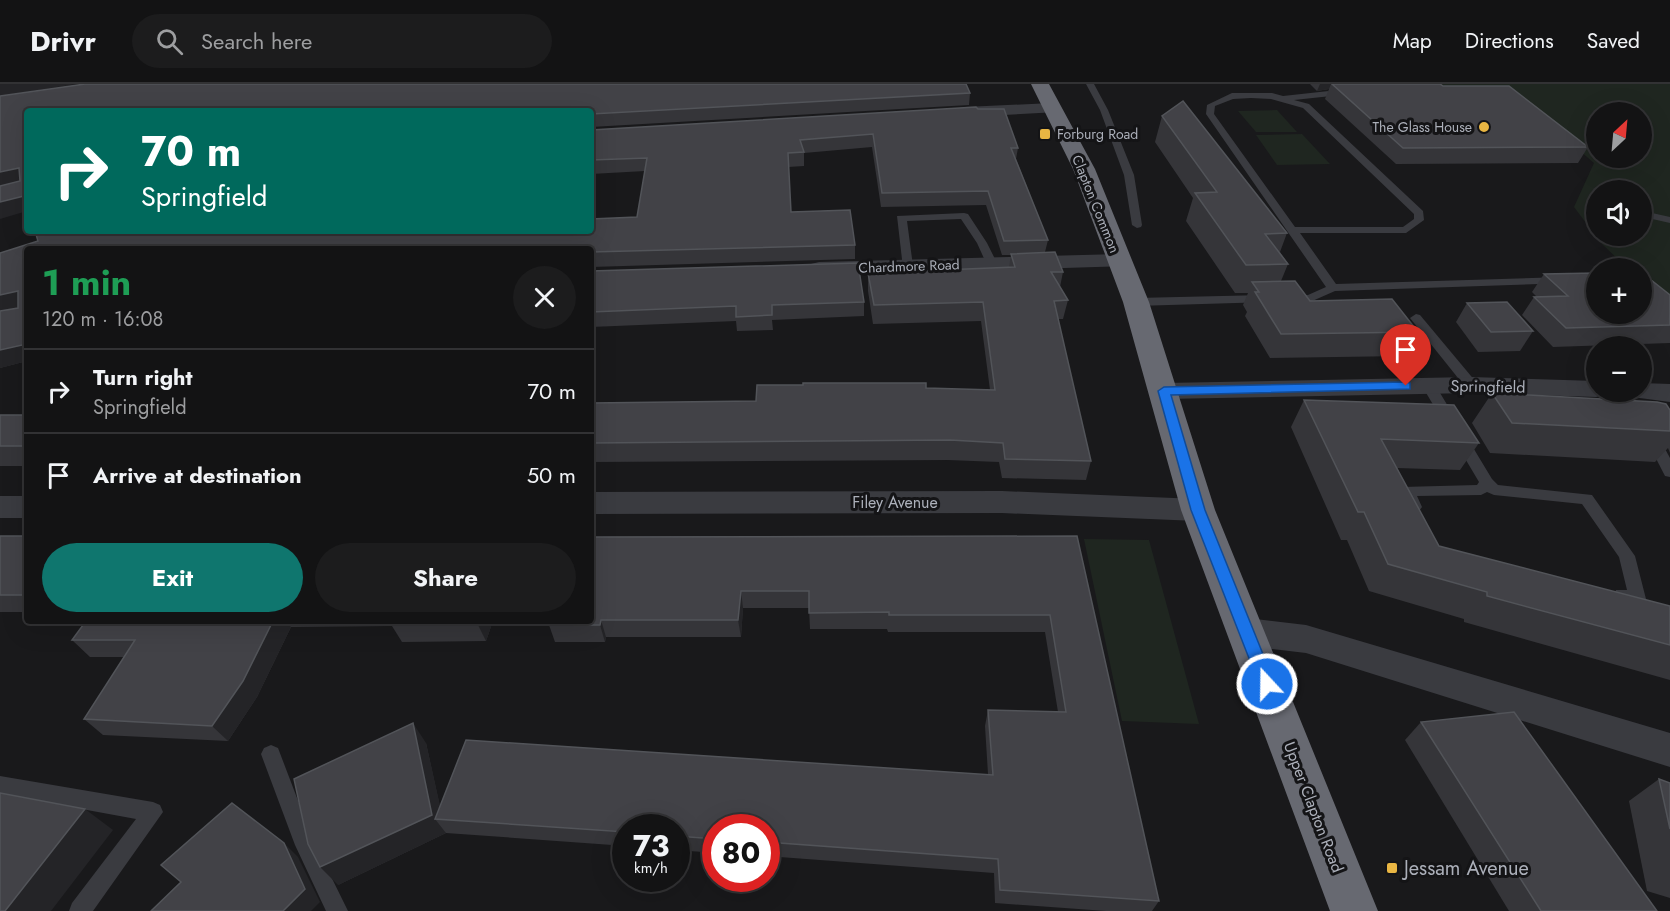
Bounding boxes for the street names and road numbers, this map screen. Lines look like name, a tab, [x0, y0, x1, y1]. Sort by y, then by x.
street label: Clapton Common	[1067, 152, 1125, 256]
street label: Chardmore Road	[858, 254, 960, 278]
street label: Springfield	[1450, 374, 1526, 399]
street label: Filey Avenue	[852, 491, 938, 514]
street label: Upper Clapton Road	[1278, 738, 1349, 876]

